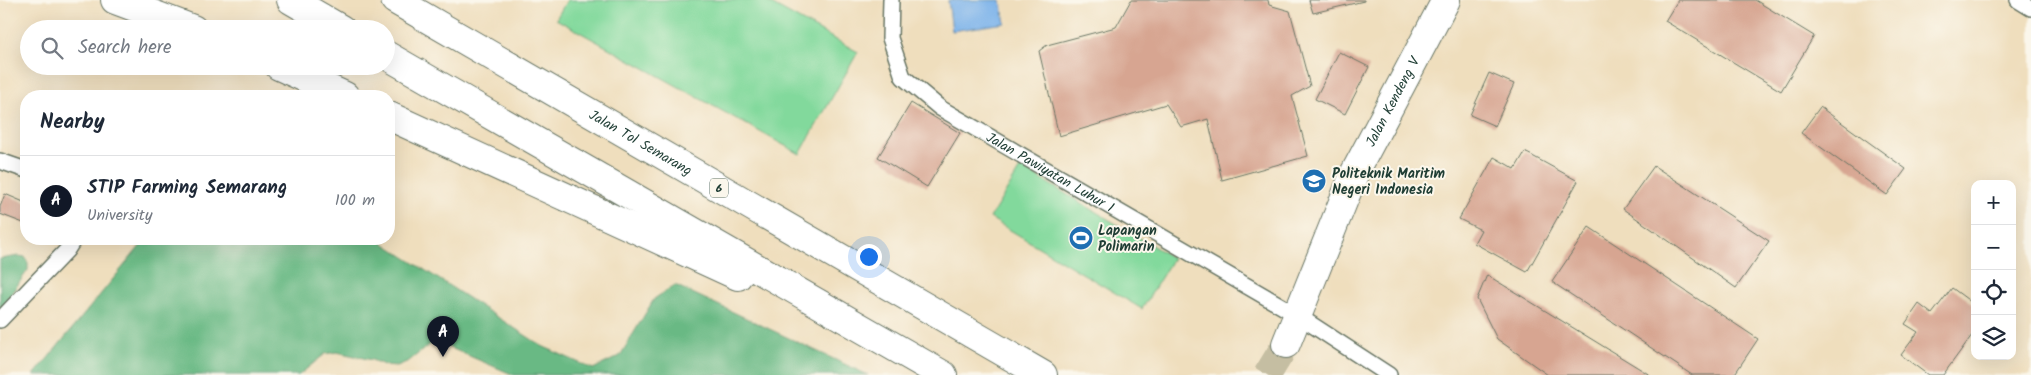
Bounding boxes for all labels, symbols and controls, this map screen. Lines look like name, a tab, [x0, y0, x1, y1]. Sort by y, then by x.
search box	[20, 20, 395, 75]
text: Search here	[78, 33, 172, 63]
icon: search	[38, 34, 66, 62]
street label: Jalan Kendeng V	[1360, 52, 1427, 151]
street label: Jalan Tol Semarang	[585, 105, 696, 182]
text: Nearby	[40, 106, 105, 139]
street label: Jalan Pawiyatan Luhur 1	[982, 127, 1118, 219]
place label: Politeknik Maritim Negeri Indonesia	[1332, 163, 1446, 201]
school or university icon: Politeknik Maritim Negeri Indonesia	[1301, 168, 1327, 194]
text: STIP Farming Semarang	[87, 173, 287, 203]
road number: 6	[710, 178, 728, 198]
map controls	[1971, 180, 2016, 360]
button: +	[1971, 180, 2016, 225]
text: A	[51, 188, 61, 213]
text: 100 m	[335, 188, 375, 213]
text: University	[87, 203, 152, 228]
place label: Lapangan Polimarin	[1098, 220, 1157, 258]
sports icon: Lapangan Polimarin	[1068, 225, 1094, 251]
button: −	[1971, 225, 2016, 270]
your location	[856, 244, 882, 270]
button: locate	[1971, 270, 2016, 315]
button: layers	[1971, 315, 2016, 360]
pin: A	[427, 316, 459, 357]

